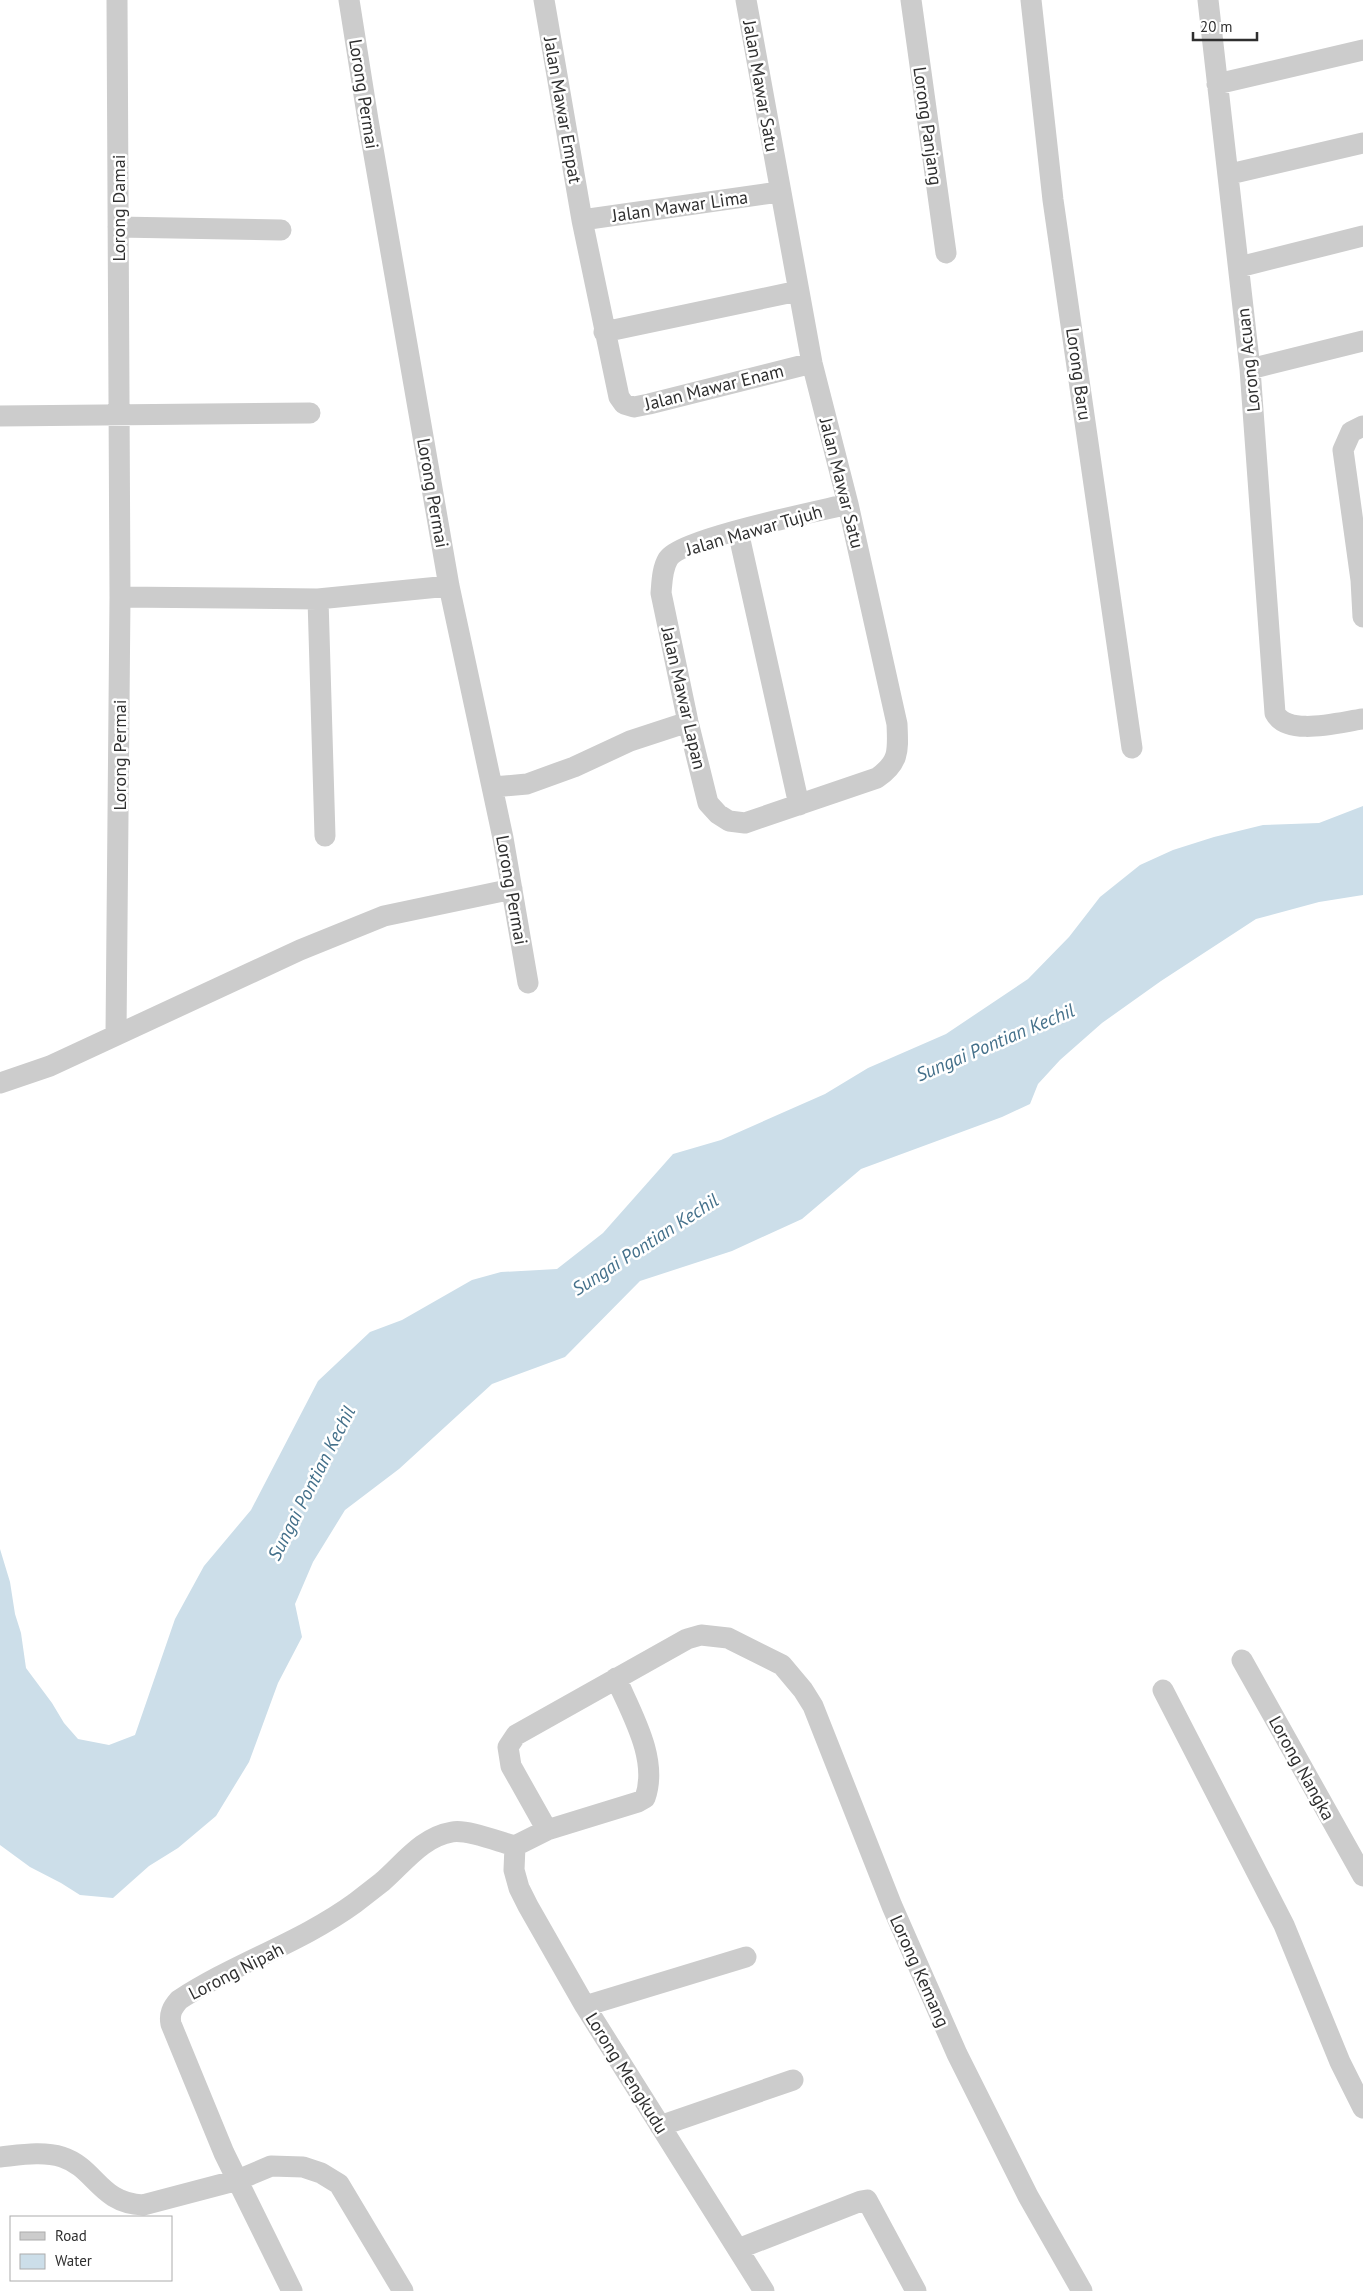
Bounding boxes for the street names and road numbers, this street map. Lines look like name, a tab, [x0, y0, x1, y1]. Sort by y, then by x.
street label: Jalan Mawar Satu	[738, 17, 784, 154]
street label: Jalan Mawar Empat	[539, 34, 587, 185]
street label: Lorong Permai	[344, 37, 384, 151]
street label: Lorong Panjang	[908, 65, 948, 187]
street label: Lorong Damai	[107, 154, 130, 262]
street label: Jalan Mawar Lima	[610, 185, 749, 227]
street label: Lorong Acuan	[1231, 307, 1265, 413]
street label: Lorong Baru	[1061, 326, 1097, 422]
street label: Jalan Mawar Enam	[641, 359, 786, 416]
street label: Jalan Mawar Satu	[814, 414, 869, 551]
street label: Lorong Permai	[412, 436, 454, 550]
street label: Jalan Mawar Tujuh	[682, 500, 825, 561]
street label: Jalan Mawar Lapan	[656, 623, 712, 772]
street label: Lorong Permai	[108, 699, 131, 811]
street label: Lorong Permai	[491, 833, 533, 947]
street label: Lorong Nangka	[1264, 1712, 1340, 1824]
street label: Lorong Kemang	[885, 1911, 955, 2031]
street label: Lorong Nipah	[185, 1937, 287, 2005]
street label: Lorong Mengkudu	[581, 2008, 673, 2138]

